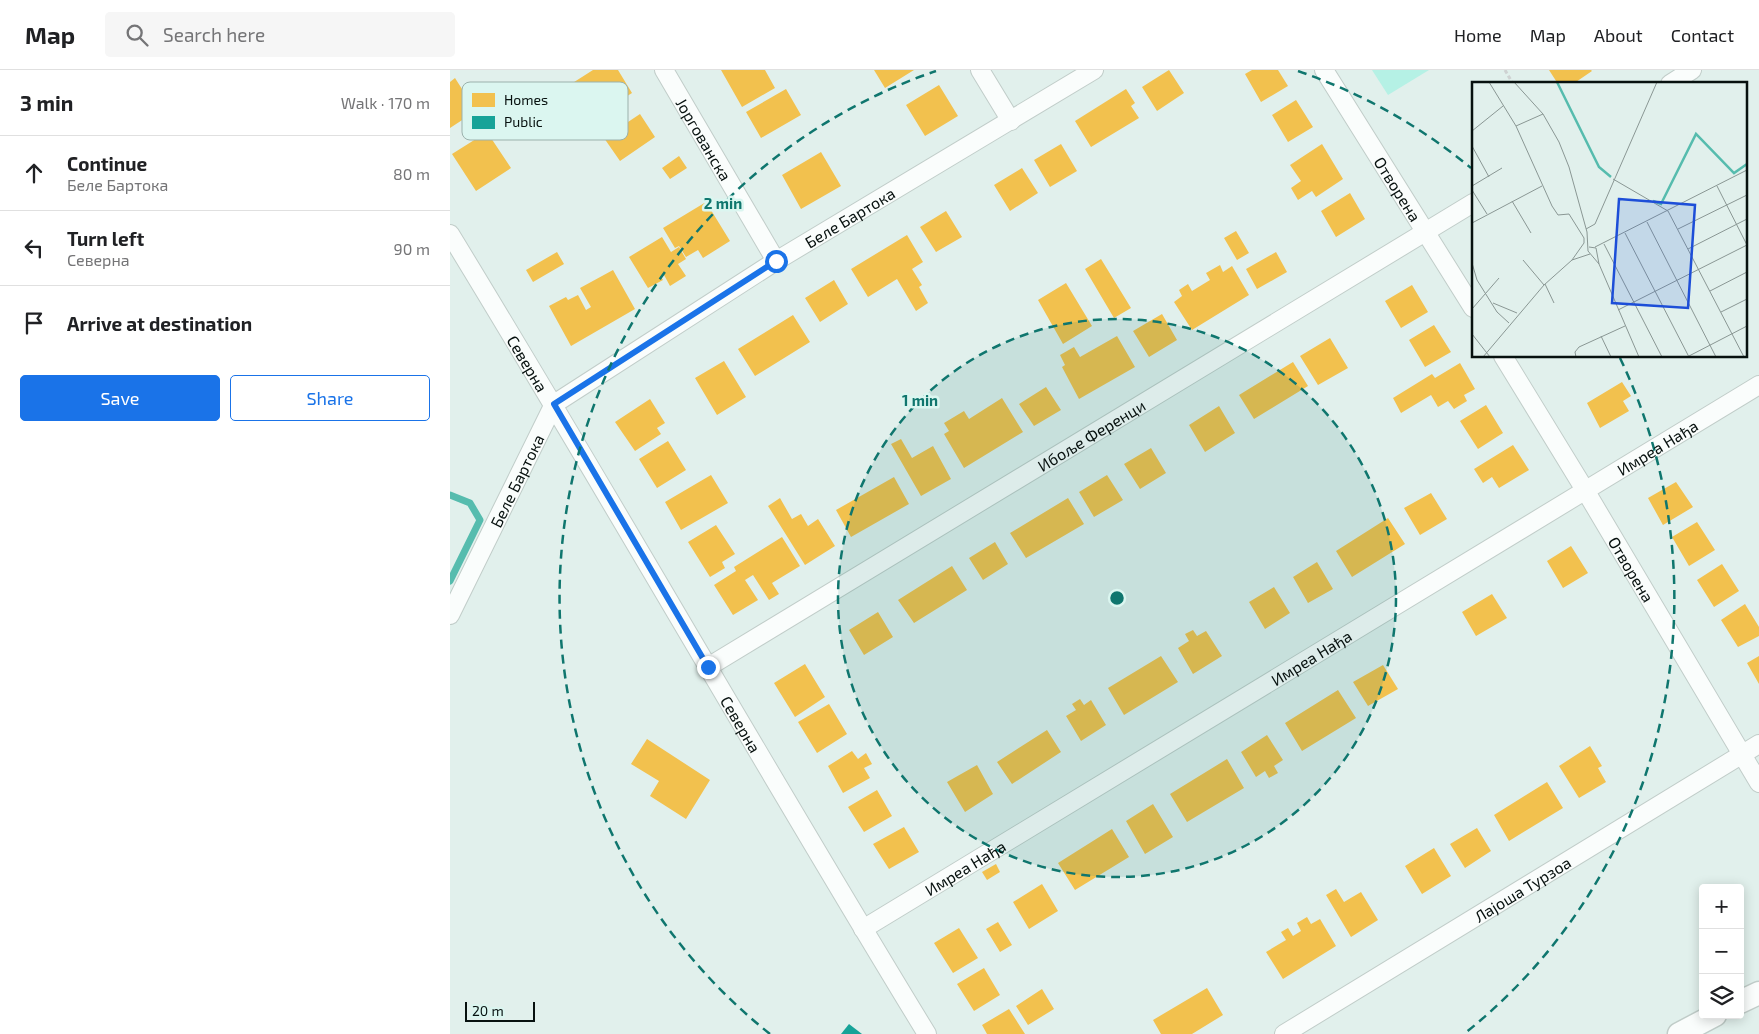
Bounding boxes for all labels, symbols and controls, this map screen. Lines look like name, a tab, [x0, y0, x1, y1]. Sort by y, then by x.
search box	[105, 12, 455, 57]
text: Map	[25, 20, 75, 49]
icon: search	[123, 21, 151, 49]
text: Search here	[163, 23, 265, 46]
text: Home	[1454, 24, 1502, 46]
text: Map	[1530, 24, 1566, 46]
text: About	[1594, 24, 1643, 46]
text: Contact	[1671, 24, 1734, 46]
legend	[462, 82, 628, 140]
inset map	[1472, 82, 1746, 358]
text: 3 min	[20, 90, 73, 115]
text: Homes	[504, 91, 548, 108]
text: Walk · 170 m	[341, 93, 430, 112]
street label: Јоргованска	[673, 94, 736, 184]
text: Public	[504, 113, 543, 130]
text: Continue	[67, 152, 147, 175]
street label: Отворена	[1371, 153, 1426, 225]
icon: ahead	[20, 159, 48, 187]
text: 80 m	[393, 164, 430, 183]
text: Беле Бартока	[67, 175, 168, 194]
street label: Беле Бартока	[801, 183, 898, 251]
text: 2 min	[704, 194, 742, 212]
text: Turn left	[67, 227, 144, 250]
icon: left	[20, 234, 48, 262]
text: 90 m	[394, 239, 430, 258]
text: Северна	[67, 250, 130, 269]
route start	[765, 250, 788, 273]
icon: arrive	[20, 309, 48, 337]
text: Arrive at destination	[67, 312, 252, 335]
street label: Северна	[504, 331, 552, 395]
button: Save	[20, 375, 220, 421]
button: Share	[230, 375, 430, 421]
text: 1 min	[902, 391, 938, 409]
street label: Ибоље Ференци	[1034, 395, 1148, 475]
street label: Имреа Нађа	[1613, 415, 1701, 479]
street label: Беле Бартока	[485, 431, 547, 530]
street label: Отворена	[1605, 533, 1659, 605]
centre of rings	[1108, 589, 1126, 607]
street label: Имреа Нађа	[1267, 625, 1355, 689]
route end	[697, 656, 720, 679]
street label: Северна	[717, 692, 766, 756]
street label: Имреа Нађа	[921, 836, 1009, 899]
street label: Лајоша Турзоа	[1470, 852, 1574, 925]
map controls	[1699, 884, 1744, 1019]
button: +	[1699, 884, 1744, 929]
button: −	[1699, 929, 1744, 974]
button: layers	[1699, 974, 1744, 1019]
scale bar	[465, 999, 535, 1022]
text: 20 m	[472, 1002, 504, 1019]

